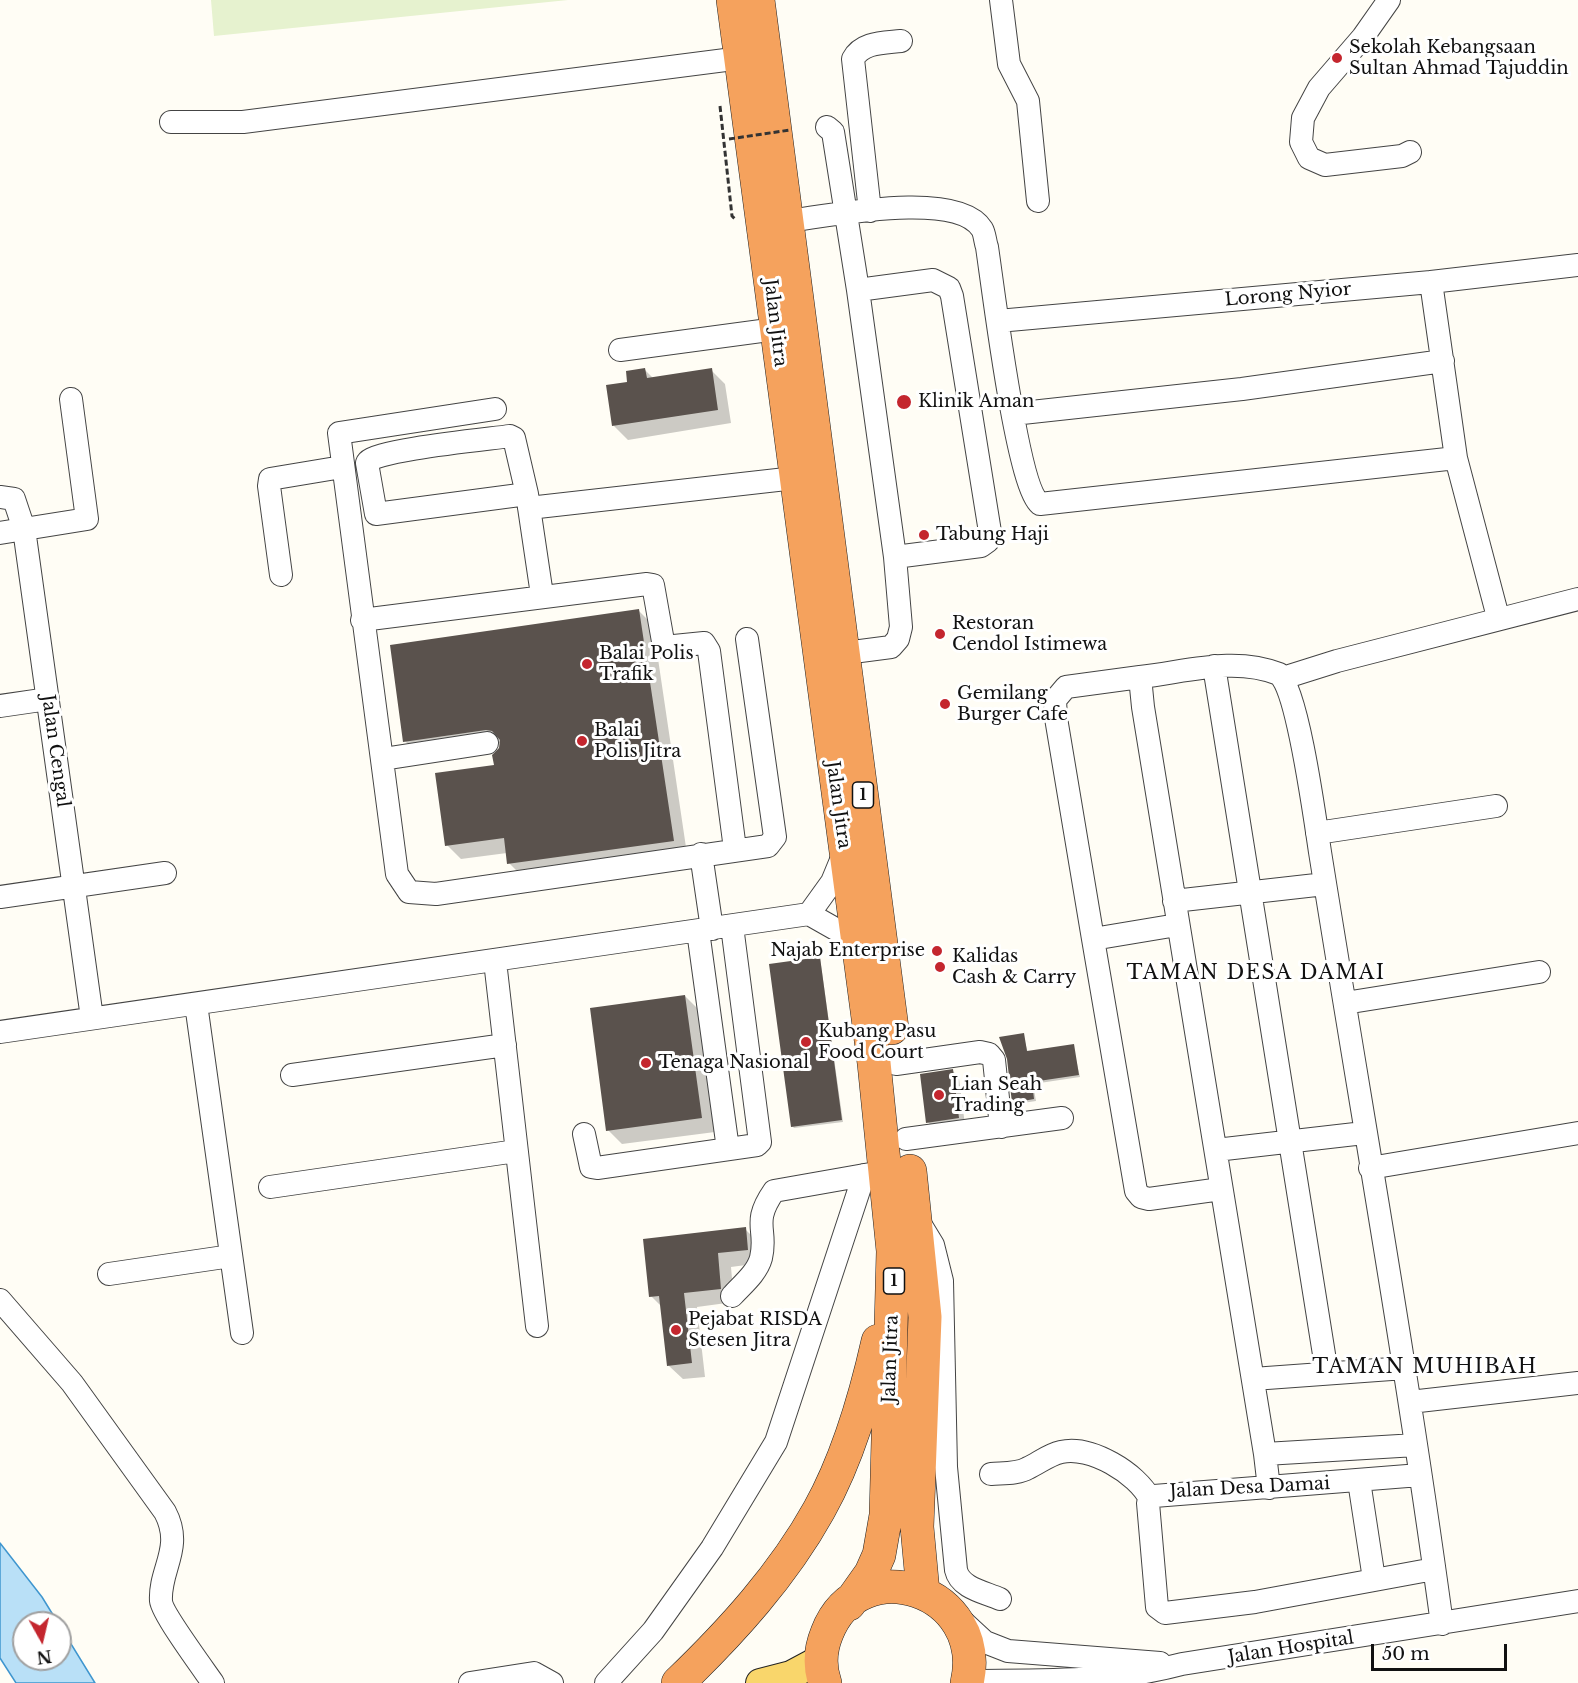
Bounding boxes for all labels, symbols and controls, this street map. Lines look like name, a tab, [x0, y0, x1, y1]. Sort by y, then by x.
place label: Sekolah Kebangsaan Sultan Ahmad Tajuddin	[1349, 37, 1569, 80]
marker: Sekolah Kebangsaan Sultan Ahmad Tajuddin	[1330, 51, 1344, 65]
street label: Jalan Jitra	[759, 278, 791, 368]
street label: Lorong Nyior	[1224, 279, 1352, 311]
place label: Klinik Aman	[918, 391, 1034, 413]
marker: Klinik Aman	[895, 393, 913, 411]
place label: Tabung Haji	[936, 524, 1049, 546]
marker: Tabung Haji	[917, 528, 931, 542]
place label: Restoran Cendol Istimewa	[952, 613, 1107, 656]
marker: Restoran Cendol Istimewa	[933, 627, 947, 641]
place label: Balai Polis Trafik	[599, 643, 694, 686]
marker: Balai Polis Trafik	[580, 657, 594, 671]
place label: Gemilang Burger Cafe	[957, 683, 1068, 726]
street label: Jalan Cengal	[36, 693, 74, 809]
marker: Gemilang Burger Cafe	[938, 697, 952, 711]
place label: Balai Polis Jitra	[594, 720, 681, 762]
marker: Balai Polis Jitra	[575, 734, 589, 748]
street label: Jalan Jitra	[821, 760, 855, 850]
road number: 1	[852, 782, 874, 808]
place label: Najab Enterprise	[770, 940, 925, 962]
marker: Najab Enterprise	[930, 944, 944, 958]
place label: Kalidas Cash & Carry	[952, 946, 1076, 988]
marker: Kalidas Cash & Carry	[933, 960, 947, 974]
district label: TAMAN DESA DAMAI	[1127, 961, 1385, 985]
place label: Kubang Pasu Food Court	[818, 1021, 936, 1064]
marker: Kubang Pasu Food Court	[799, 1035, 813, 1049]
place label: Tenaga Nasional	[658, 1052, 809, 1074]
marker: Tenaga Nasional	[639, 1056, 653, 1070]
place label: Lian Seah Trading	[951, 1074, 1042, 1116]
marker: Lian Seah Trading	[932, 1088, 946, 1102]
road number: 1	[884, 1268, 904, 1294]
place label: Pejabat RISDA Stesen Jitra	[688, 1309, 822, 1352]
street label: Jalan Jitra	[879, 1315, 903, 1403]
marker: Pejabat RISDA Stesen Jitra	[669, 1323, 683, 1337]
district label: TAMAN MUHIBAH	[1312, 1355, 1538, 1379]
street label: Jalan Desa Damai	[1169, 1473, 1331, 1503]
north arrow	[12, 1611, 72, 1671]
street label: Jalan Hospital	[1227, 1627, 1355, 1669]
scale bar	[1374, 1632, 1510, 1670]
text: 50 m	[1382, 1643, 1430, 1665]
text: N	[35, 1646, 53, 1668]

